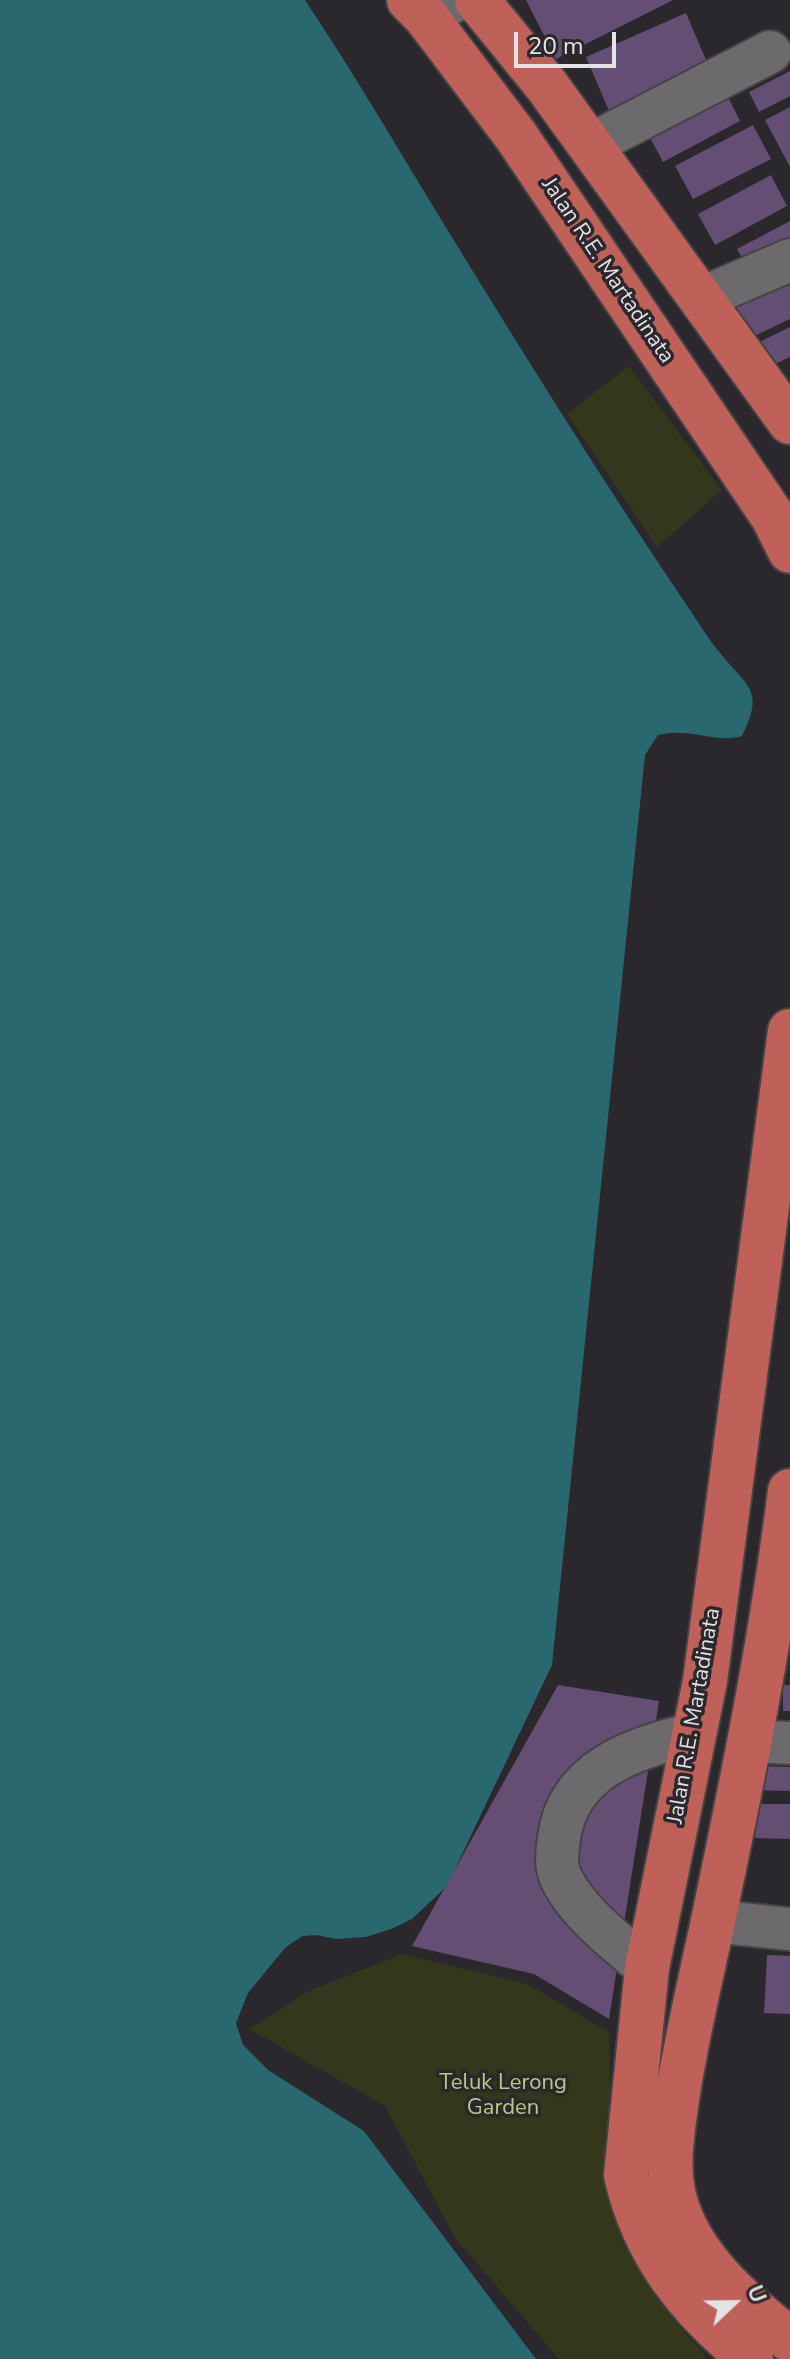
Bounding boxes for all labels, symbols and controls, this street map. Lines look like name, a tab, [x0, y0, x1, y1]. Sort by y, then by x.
scale bar	[518, 16, 620, 66]
text: 20 m	[528, 30, 584, 62]
street label: Jalan R.E. Martadinata	[535, 173, 679, 369]
street label: Jalan R.E. Martadinata	[663, 1606, 727, 1826]
park label: Teluk Lerong Garden	[439, 2071, 567, 2122]
north arrow	[694, 2263, 774, 2343]
text: U	[739, 2281, 773, 2307]

